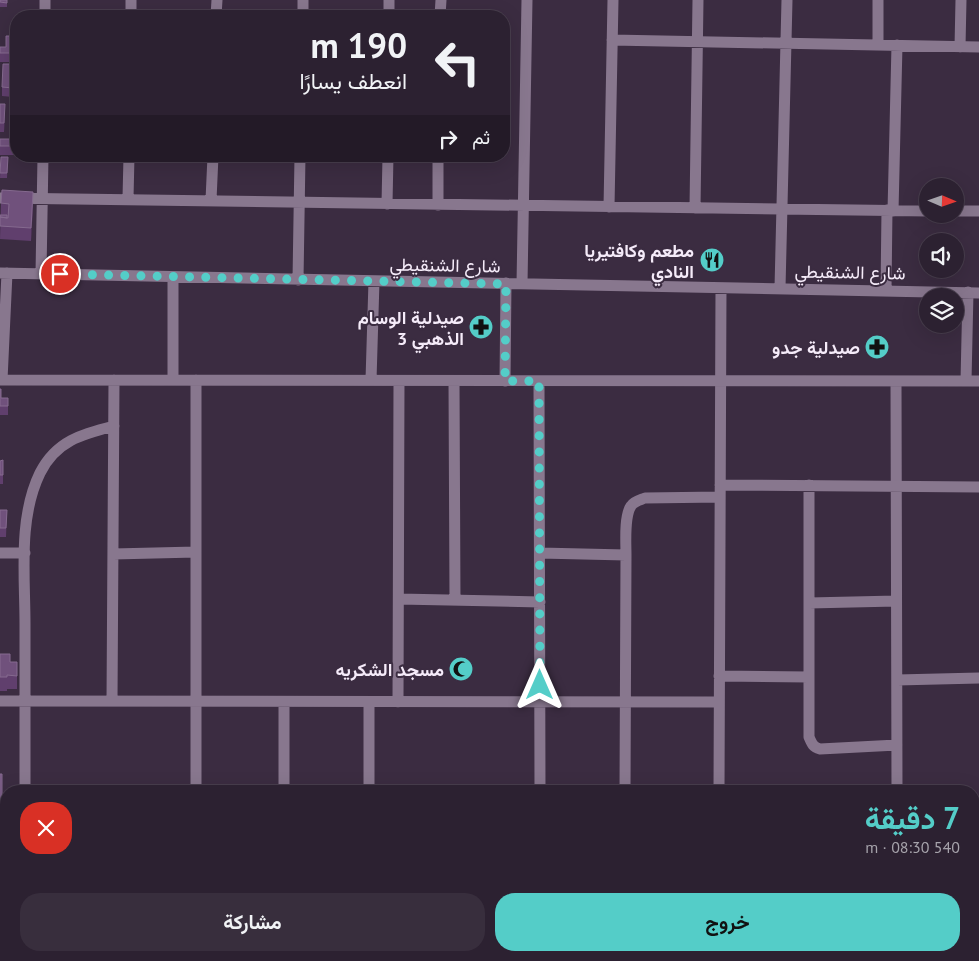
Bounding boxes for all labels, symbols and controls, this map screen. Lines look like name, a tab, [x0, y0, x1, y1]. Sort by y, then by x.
text: 190 m	[310, 22, 407, 68]
icon: left	[425, 30, 490, 95]
text: انعطف يسارًا	[300, 67, 407, 95]
icon: right	[434, 125, 462, 153]
text: ثم	[472, 125, 490, 149]
north arrow	[919, 178, 964, 222]
map controls	[919, 178, 964, 333]
button: sound	[919, 233, 964, 278]
place label: مطعم وكافتيريا النادي	[584, 239, 694, 287]
restaurant icon: مطعم وكافتيريا النادي	[699, 247, 725, 273]
pin	[39, 253, 81, 295]
street label: شارع الشنقيطي	[389, 253, 501, 281]
icon: arrive	[46, 260, 74, 288]
street label: شارع الشنقيطي	[794, 260, 906, 288]
button: layers	[919, 288, 964, 333]
place label: صيدلية الوسام الذهبي 3	[358, 306, 464, 354]
pharmacy icon: صيدلية الوسام الذهبي 3	[468, 314, 494, 340]
pharmacy icon: صيدلية جدو	[864, 334, 890, 360]
place label: صيدلية جدو	[772, 336, 860, 359]
mosque icon: مسجد الشكريه	[448, 656, 474, 682]
place label: مسجد الشكريه	[335, 658, 444, 681]
position arrow	[513, 658, 565, 710]
text: 7 دقيقة	[865, 798, 960, 837]
button: close	[20, 802, 72, 854]
text: 540 m · 08:30	[865, 837, 960, 857]
button: مشاركة	[20, 893, 485, 951]
button: خروج	[495, 893, 960, 951]

